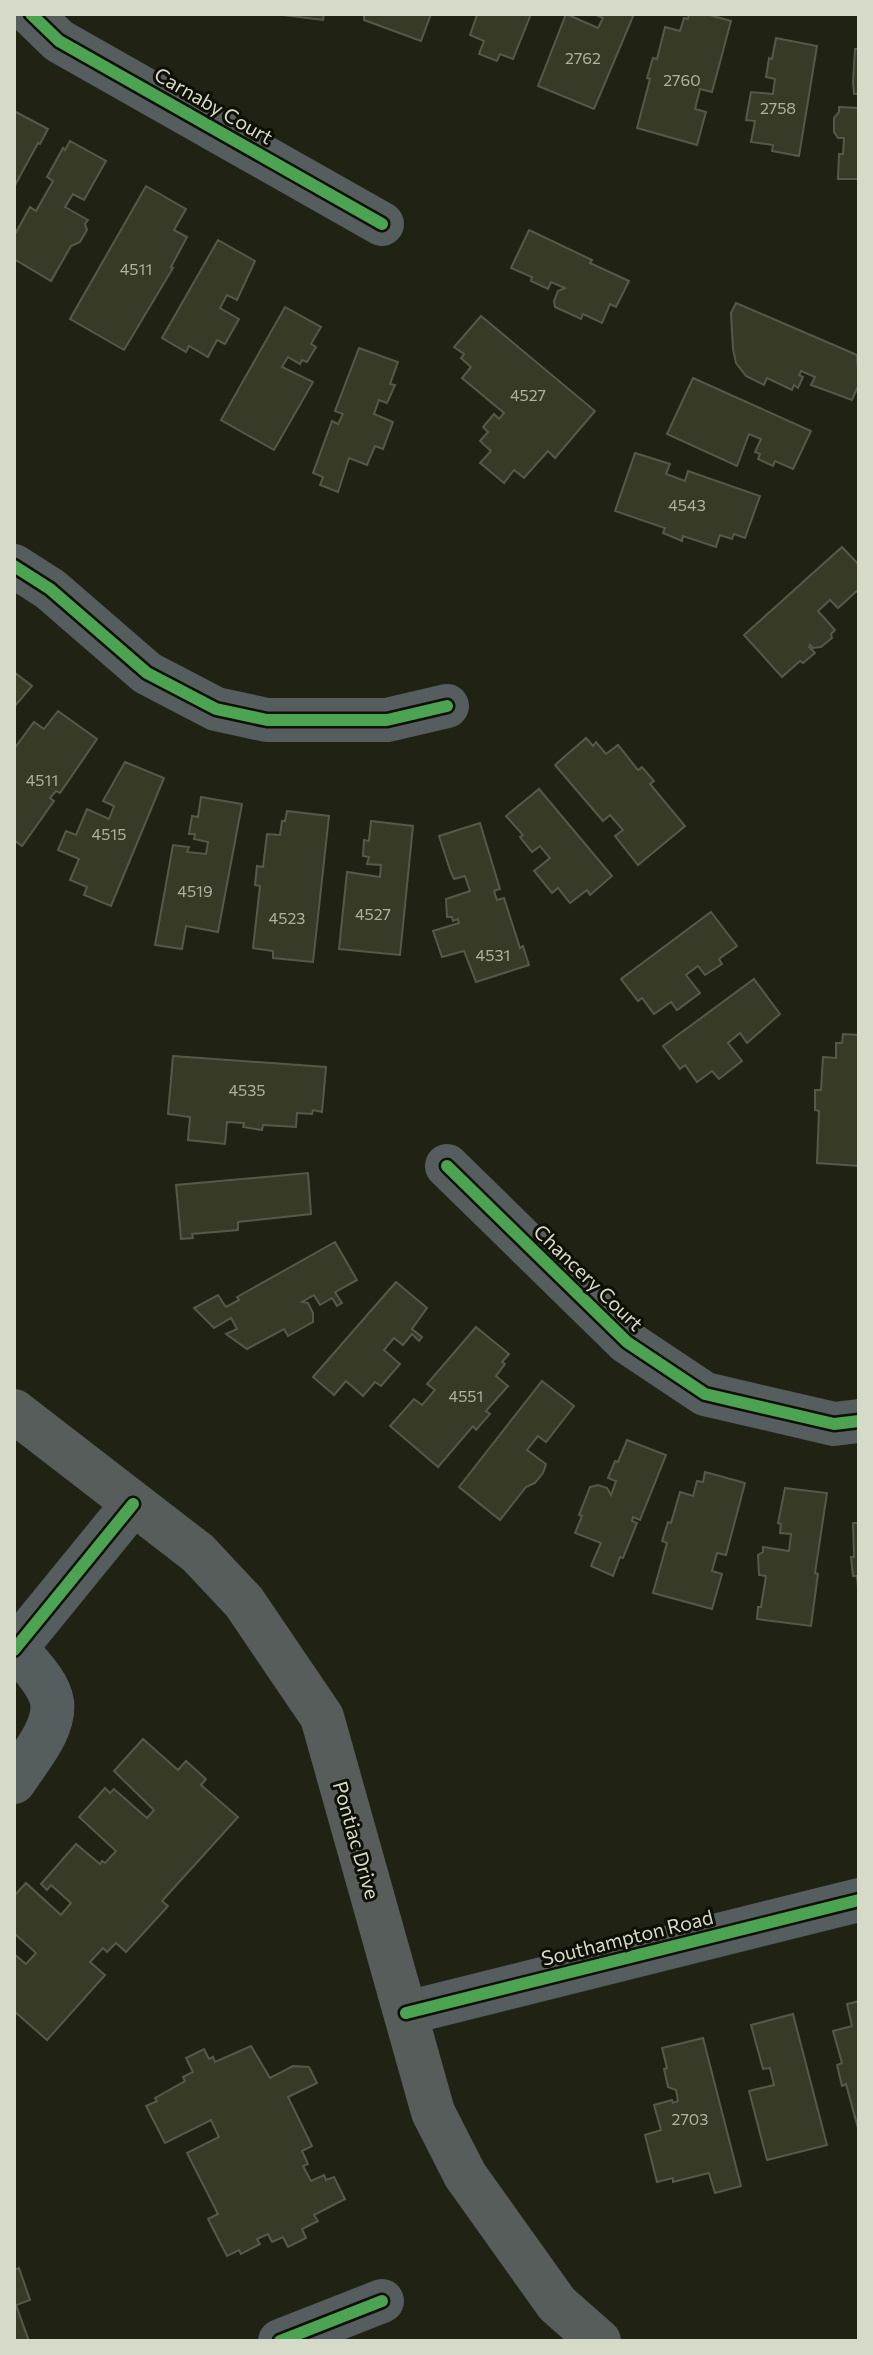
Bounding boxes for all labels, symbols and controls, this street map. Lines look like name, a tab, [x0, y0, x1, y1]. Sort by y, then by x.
house number: 2762	[565, 48, 601, 67]
street label: Carnaby Court	[150, 61, 278, 149]
house number: 2760	[663, 70, 701, 89]
house number: 2758	[760, 98, 796, 117]
house number: 4511	[120, 259, 152, 278]
house number: 4527	[510, 385, 546, 404]
house number: 4543	[668, 495, 706, 514]
house number: 4511	[26, 770, 58, 789]
house number: 4515	[92, 824, 126, 843]
house number: 4519	[177, 881, 213, 900]
house number: 4527	[355, 904, 391, 923]
house number: 4523	[269, 908, 305, 927]
house number: 4531	[476, 945, 510, 964]
house number: 4535	[228, 1080, 266, 1099]
street label: Chancery Court	[529, 1219, 649, 1335]
house number: 4551	[449, 1386, 483, 1405]
street label: Pontiac Drive	[329, 1778, 385, 1902]
street label: Southampton Road	[539, 1904, 715, 1970]
house number: 2703	[672, 2109, 708, 2128]

